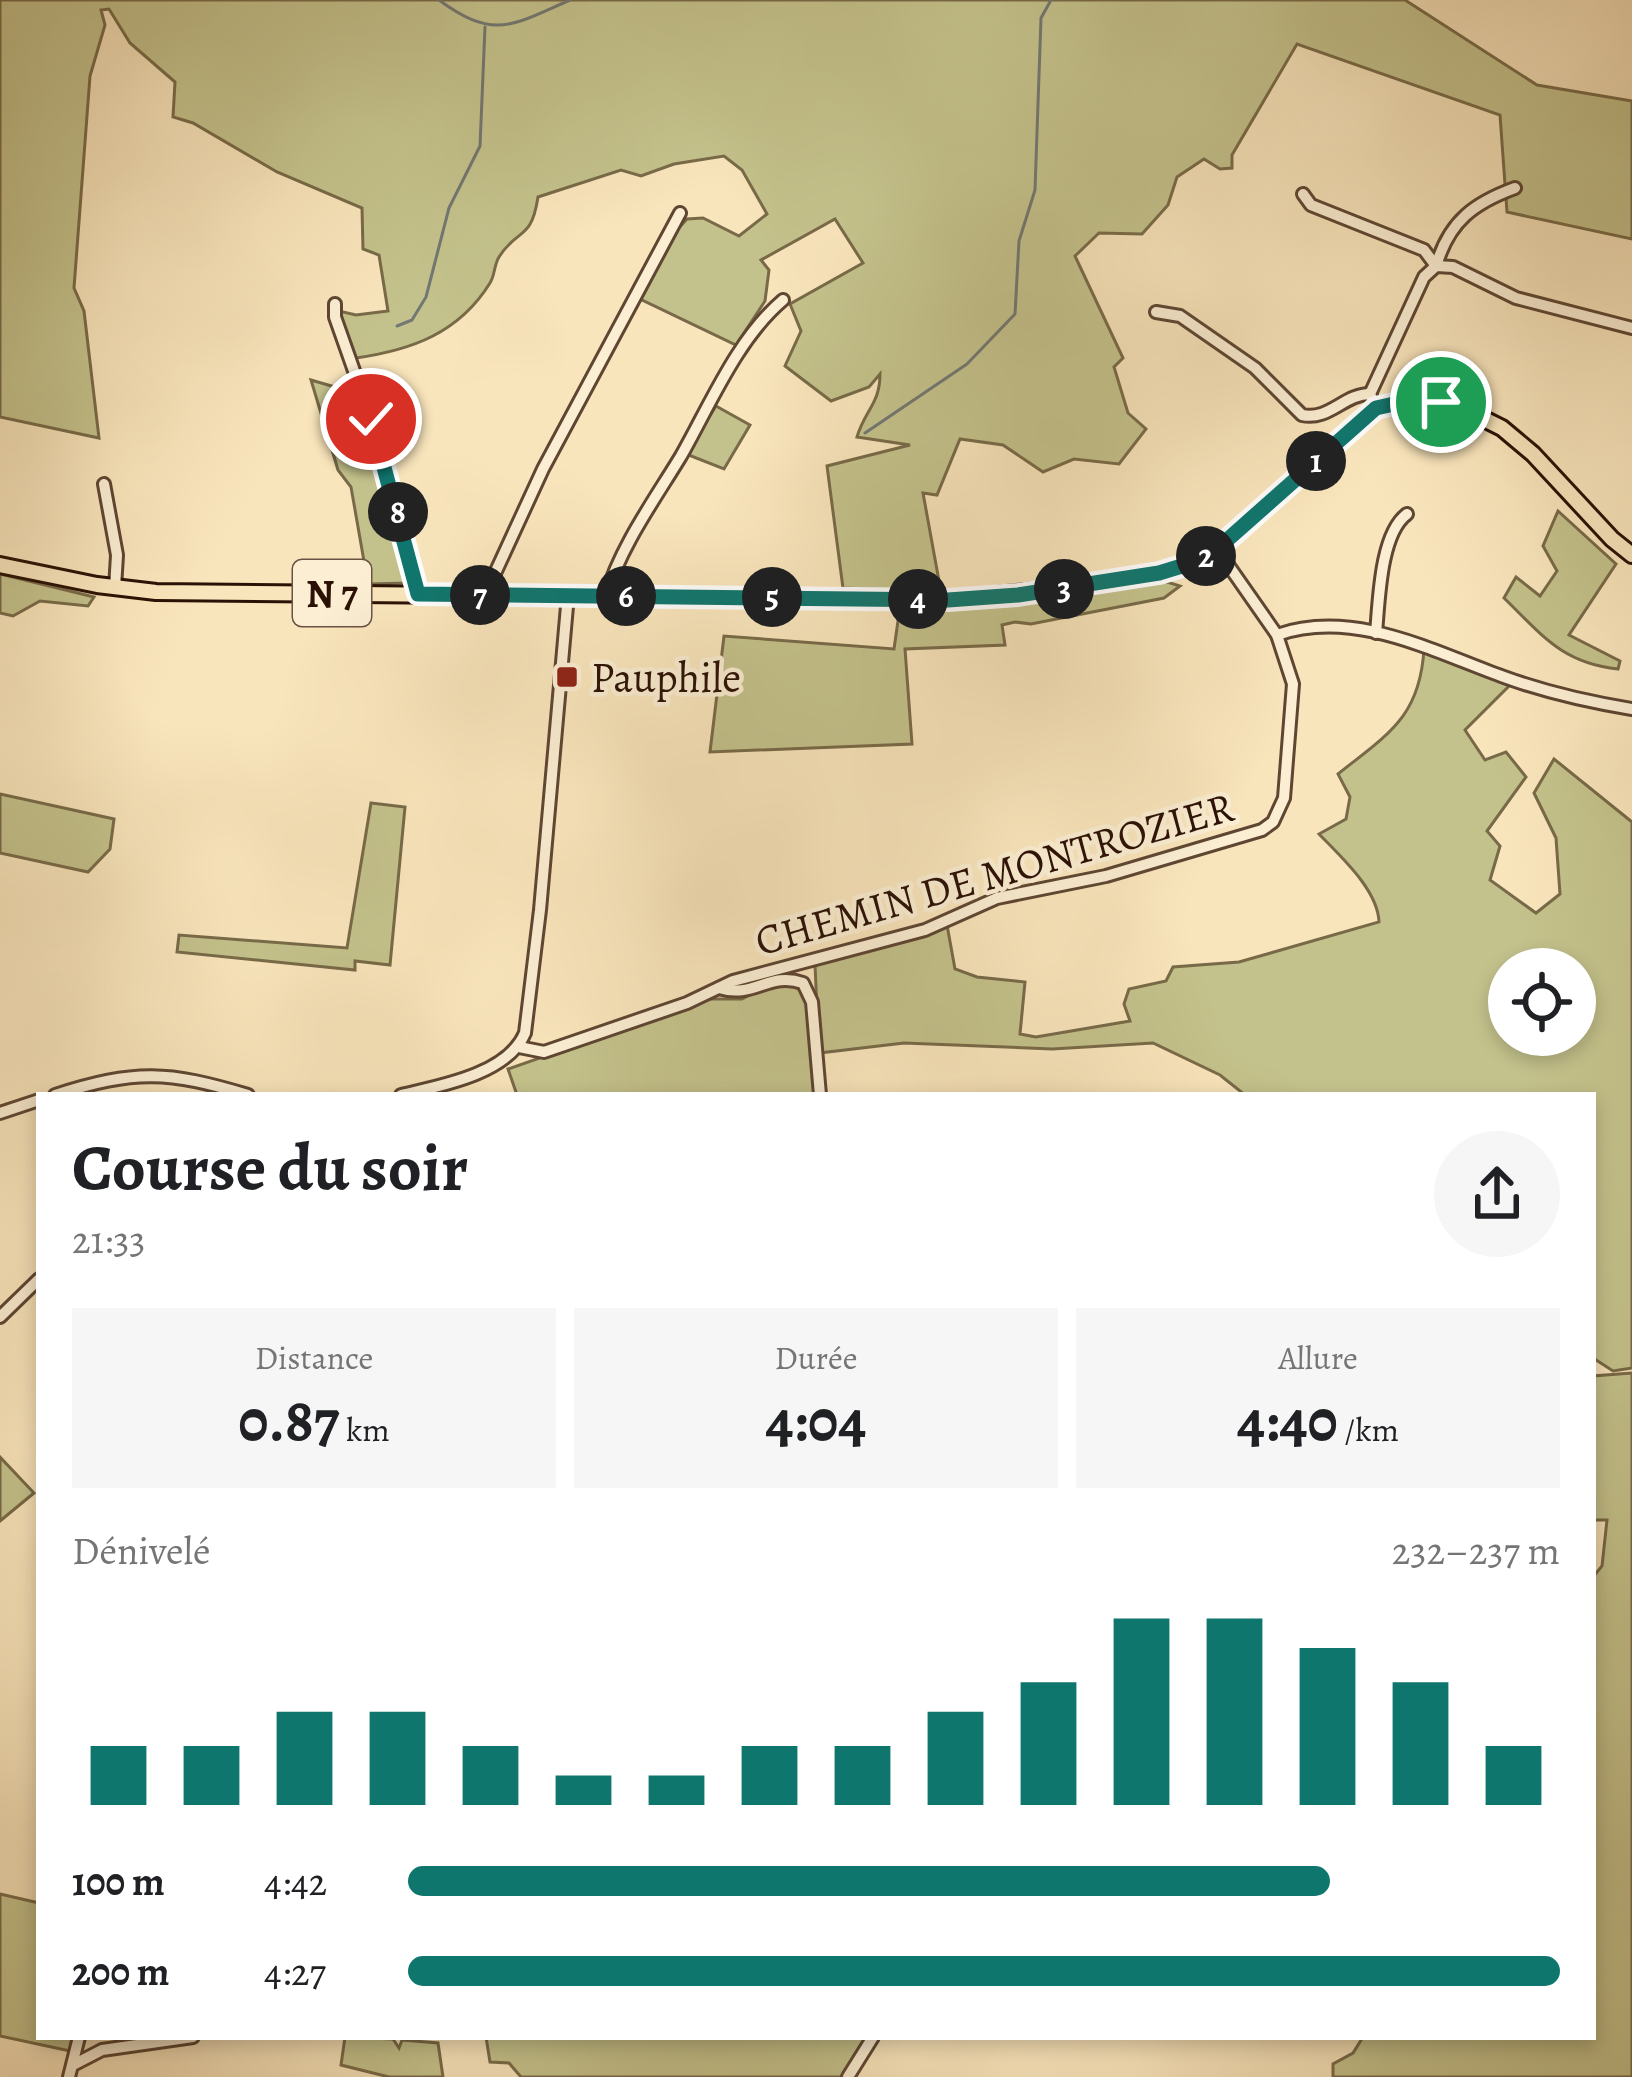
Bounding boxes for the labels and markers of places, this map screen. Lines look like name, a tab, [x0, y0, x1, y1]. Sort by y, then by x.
pin	[1390, 351, 1492, 453]
pin	[320, 368, 422, 470]
pin: 1	[1286, 431, 1346, 491]
pin: 8	[368, 482, 428, 542]
pin: 2	[1176, 526, 1236, 586]
pin: 3	[1034, 559, 1094, 619]
pin: 7	[450, 565, 510, 625]
pin: 6	[596, 566, 656, 626]
pin: 5	[742, 567, 802, 627]
pin: 4	[888, 569, 948, 629]
place label: Pauphile	[591, 649, 741, 706]
marker: Pauphile	[554, 664, 580, 690]

